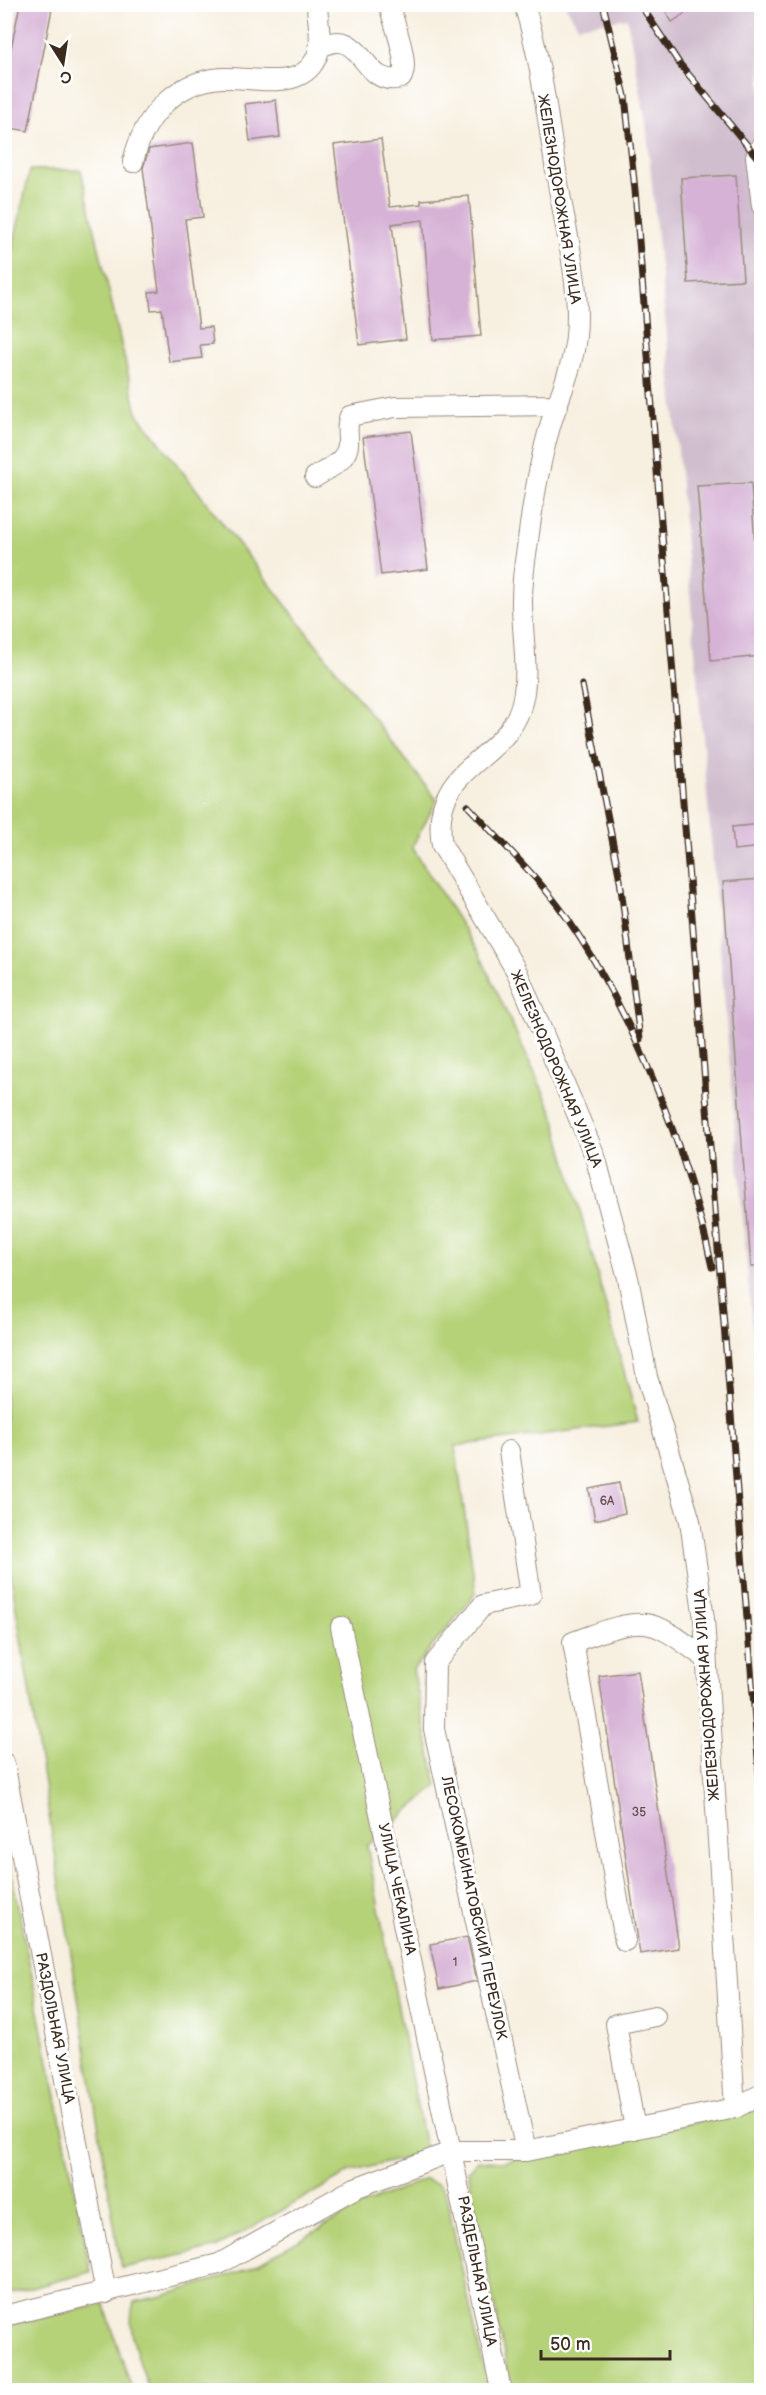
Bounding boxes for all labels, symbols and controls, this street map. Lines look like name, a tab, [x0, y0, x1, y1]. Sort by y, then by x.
north arrow	[33, 33, 93, 93]
text: С	[58, 66, 73, 87]
street label: ЖЕЛЕЗНОДОРОЖНАЯ УЛИЦА	[533, 93, 585, 306]
street label: ЖЕЛЕЗНОДОРОЖНАЯ УЛИЦА	[506, 968, 607, 1171]
house number: 6А	[600, 1494, 615, 1509]
street label: ЖЕЛЕЗНОДОРОЖНАЯ УЛИЦА	[690, 1588, 724, 1802]
street label: ЛЕСОКОМБИНАТОВСКИЙ ПЕРЕУЛОК	[437, 1773, 511, 2042]
house number: 35	[632, 1805, 646, 1820]
street label: УЛИЦА ЧЕКАЛИНА	[374, 1821, 420, 1958]
street label: РАЗДОЛЬНАЯ УЛИЦА	[31, 1951, 79, 2106]
house number: 1	[453, 1955, 457, 1970]
street label: РАЗДЕЛЬНАЯ УЛИЦА	[453, 2194, 501, 2349]
scale bar	[541, 2323, 670, 2361]
text: 50 m	[550, 2334, 591, 2355]

